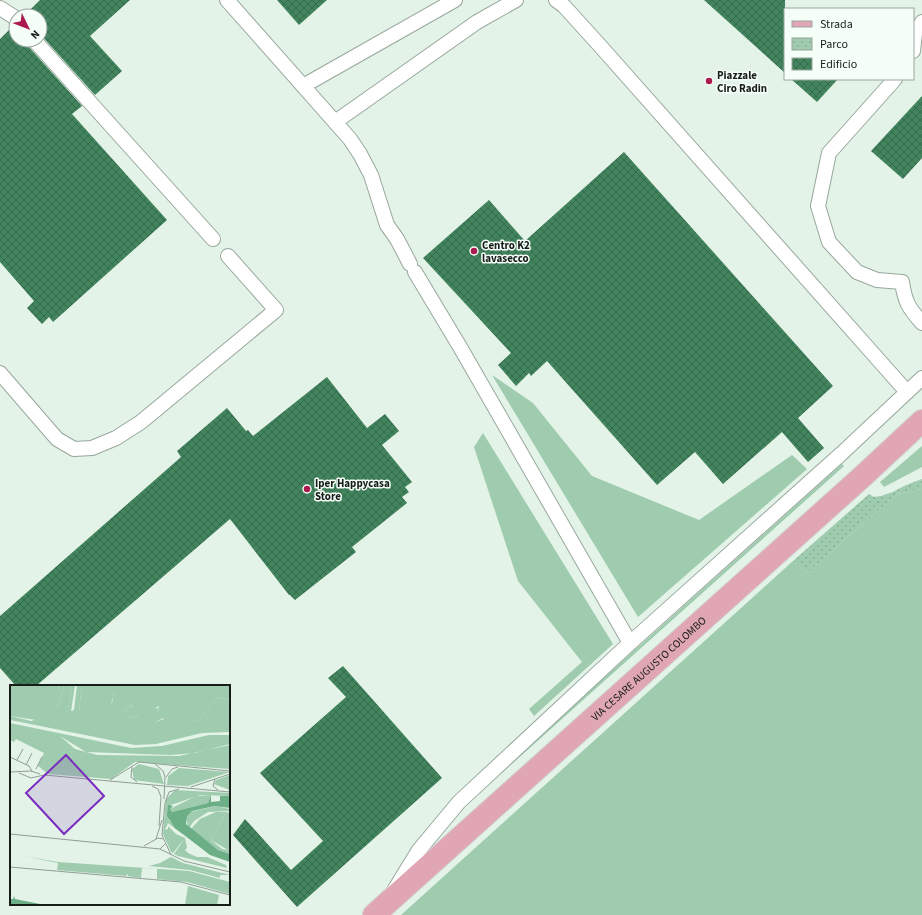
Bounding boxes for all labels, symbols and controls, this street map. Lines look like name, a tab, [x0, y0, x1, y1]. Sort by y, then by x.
north arrow	[8, 8, 48, 48]
legend	[784, 8, 914, 80]
text: Strada	[820, 16, 853, 33]
text: N	[27, 27, 43, 42]
text: Parco	[820, 36, 848, 53]
text: Edificio	[820, 56, 857, 73]
place label: Piazzale Ciro Radin	[717, 68, 767, 96]
marker: Piazzale Ciro Radin	[704, 76, 714, 86]
place label: Centro K2 lavasecco	[482, 238, 530, 266]
marker: Centro K2 lavasecco	[469, 246, 479, 256]
place label: Iper Happycasa Store	[315, 476, 390, 504]
marker: Iper Happycasa Store	[302, 484, 312, 494]
street label: VIA CESARE AUGUSTO COLOMBO	[588, 613, 709, 724]
inset map	[10, 685, 230, 905]

